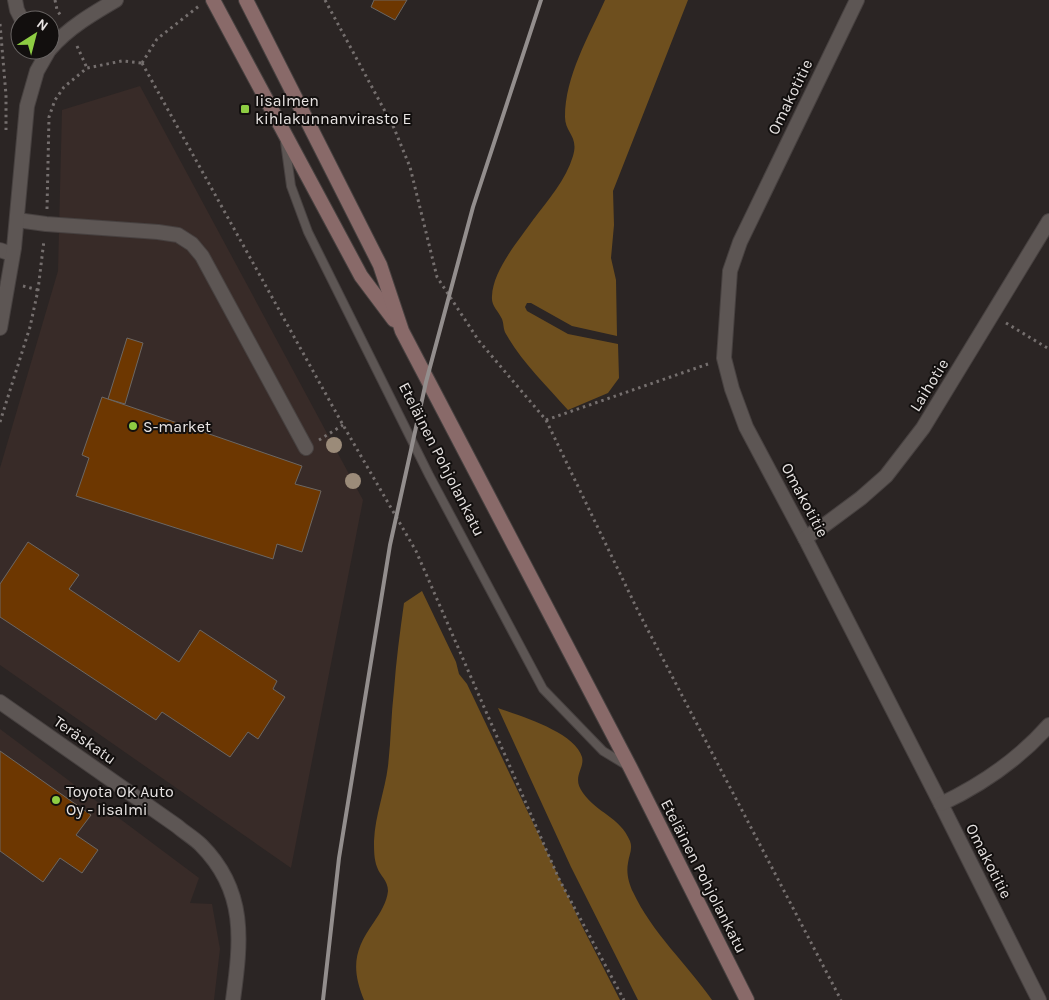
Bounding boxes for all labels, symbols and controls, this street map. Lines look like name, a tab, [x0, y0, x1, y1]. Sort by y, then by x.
north arrow	[10, 10, 60, 60]
text: N	[33, 15, 51, 35]
street label: Omakotitie	[764, 56, 816, 138]
place label: Iisalmen kihlakunnanvirasto E	[255, 91, 412, 128]
marker: Iisalmen kihlakunnanvirasto E	[239, 103, 251, 115]
street label: Laihotie	[905, 355, 953, 415]
street label: Eteläinen Pohjolankatu	[395, 379, 489, 539]
place label: S-market	[143, 417, 211, 436]
marker: S-market	[127, 420, 139, 432]
street label: Omakotitie	[777, 459, 833, 541]
street label: Teräskatu	[50, 712, 120, 768]
place label: Toyota OK Auto Oy - Iisalmi	[66, 782, 174, 819]
marker: Toyota OK Auto Oy - Iisalmi	[50, 794, 62, 806]
street label: Eteläinen Pohjolankatu	[657, 796, 751, 956]
street label: Omakotitie	[962, 820, 1016, 902]

